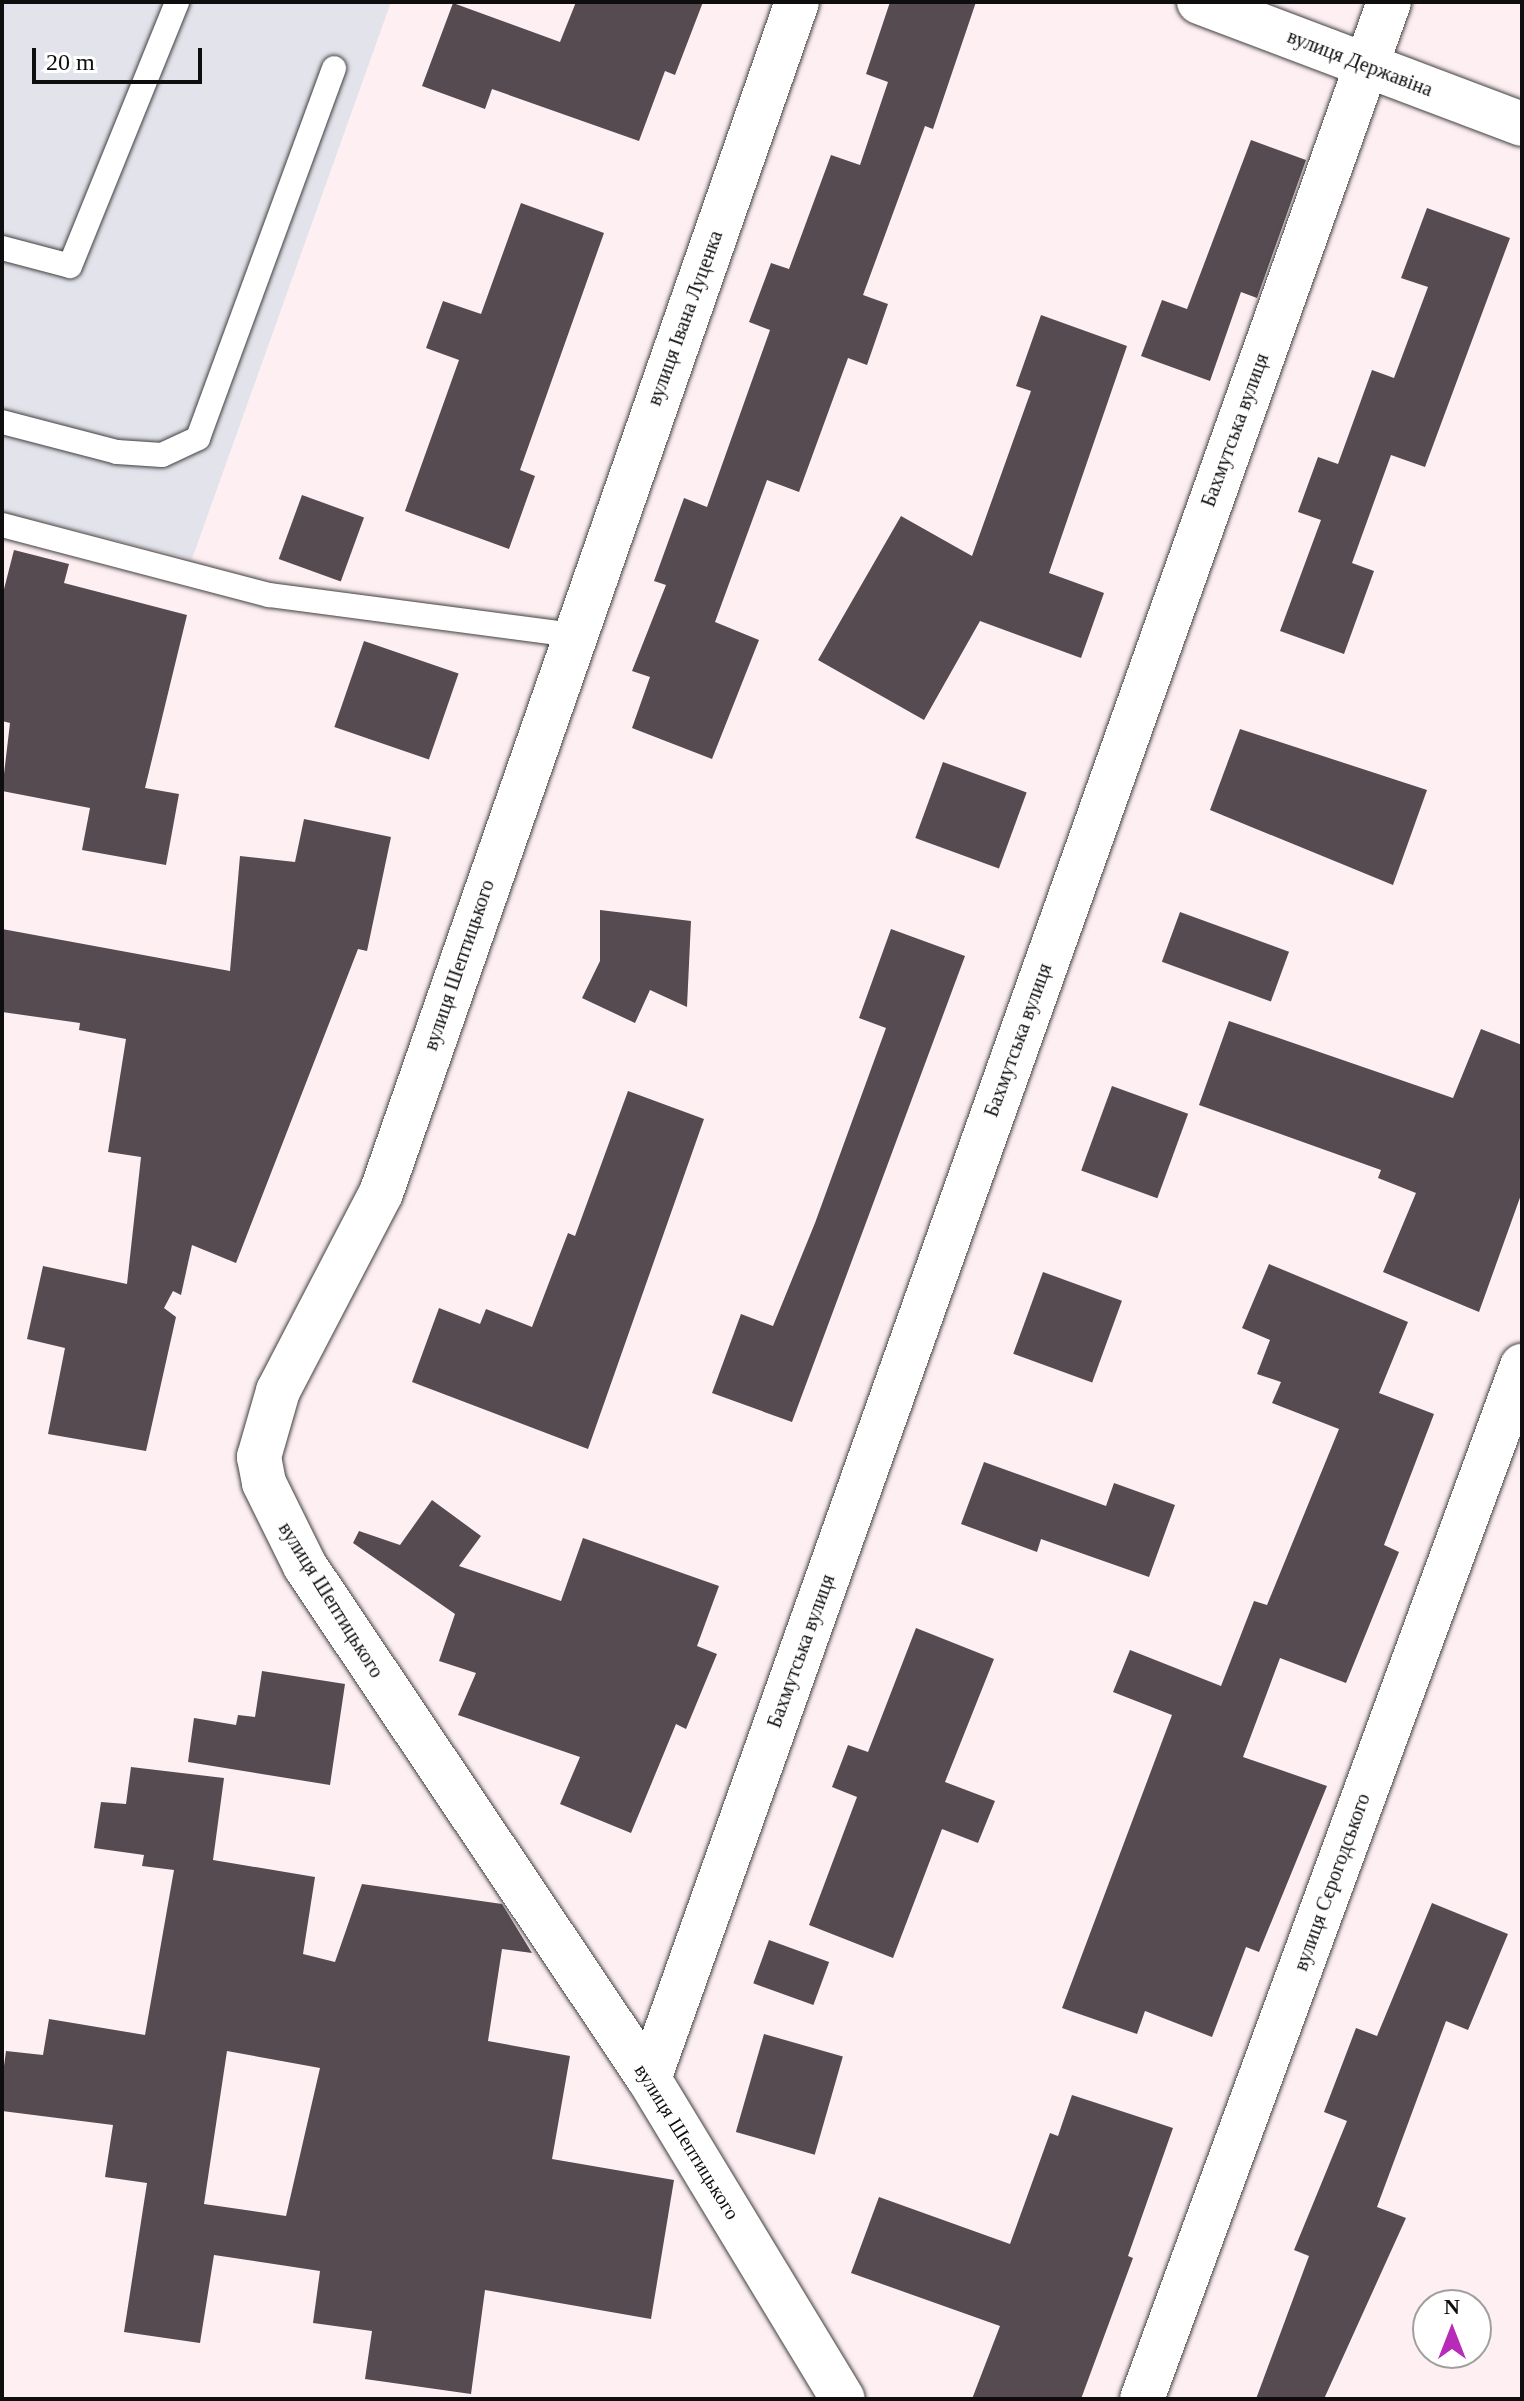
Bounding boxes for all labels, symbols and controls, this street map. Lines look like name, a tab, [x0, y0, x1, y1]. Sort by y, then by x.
street label: вулиця Державіна	[1284, 24, 1436, 102]
scale bar	[36, 32, 206, 82]
text: 20 m	[46, 49, 95, 75]
street label: вулиця Івана Луценка	[642, 227, 728, 409]
street label: Бахмутська вулиця	[1196, 350, 1274, 510]
street label: вулиця Шептицького	[419, 877, 499, 1053]
street label: Бахмутська вулиця	[979, 960, 1057, 1120]
street label: вулиця Шептицького	[273, 1518, 389, 1682]
street label: Бахмутська вулиця	[762, 1571, 840, 1731]
street label: вулиця Сєрогодського	[1289, 1790, 1375, 1974]
street label: вулиця Шептицького	[629, 2060, 745, 2224]
north arrow	[1412, 2289, 1492, 2369]
text: N	[1444, 2294, 1460, 2319]

